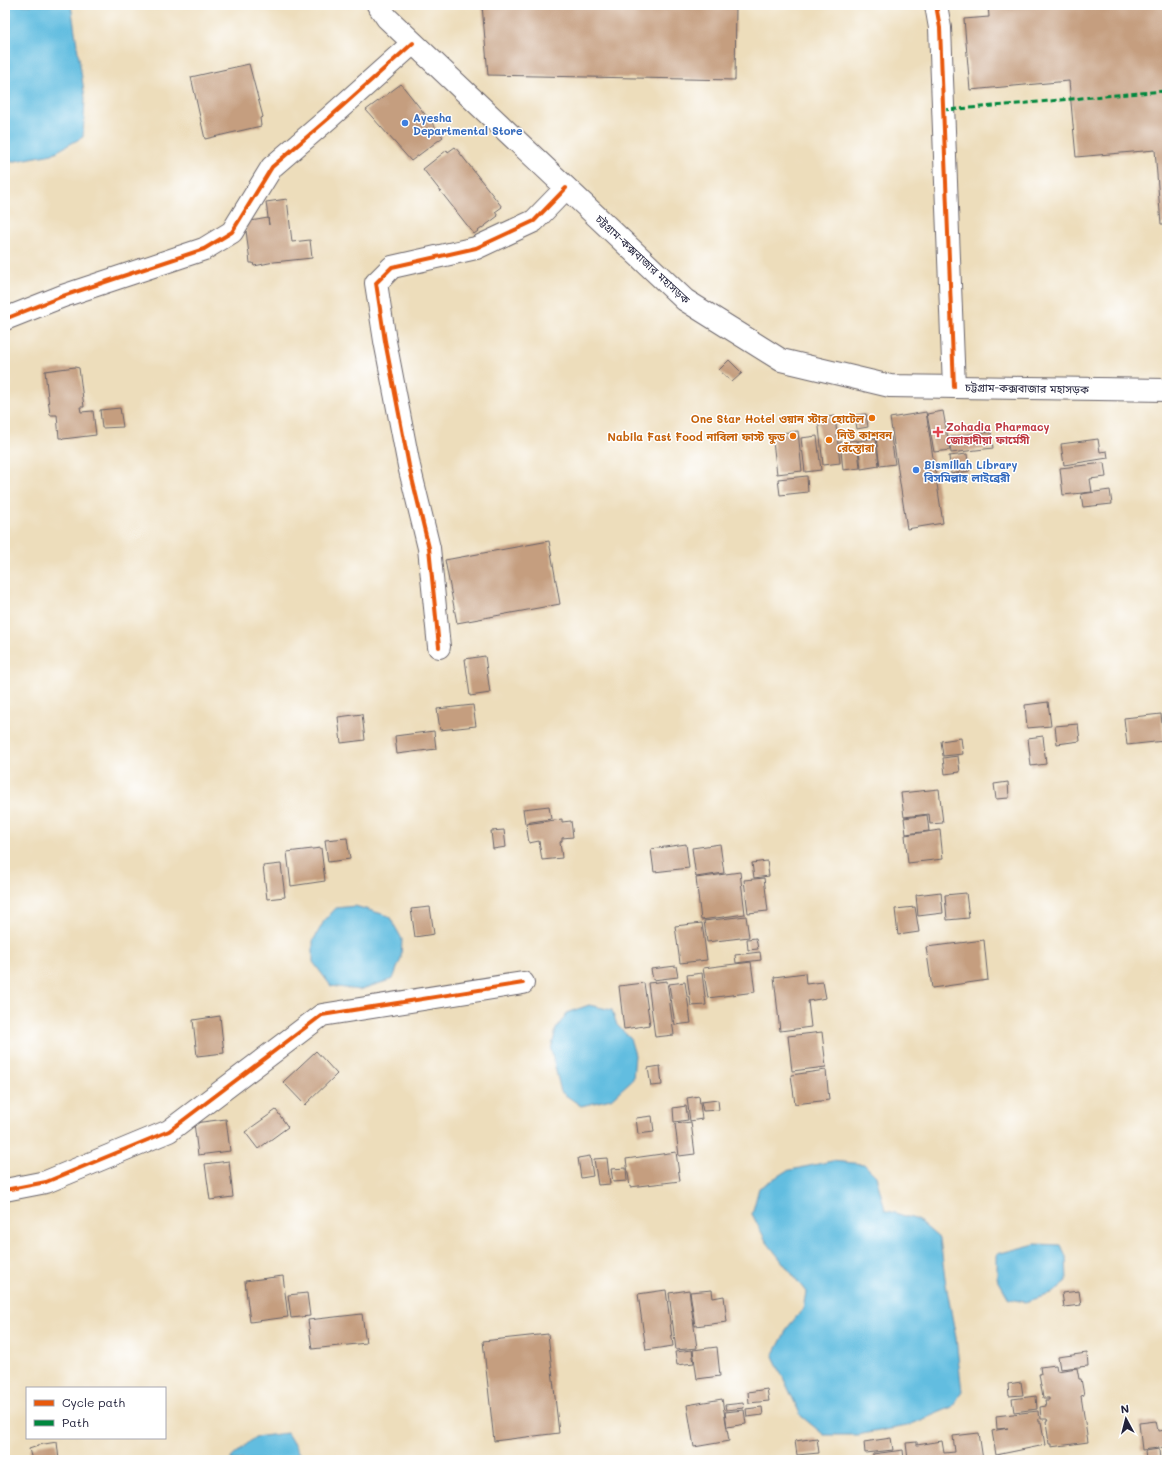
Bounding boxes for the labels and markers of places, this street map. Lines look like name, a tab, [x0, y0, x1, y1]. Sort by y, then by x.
place label: Ayesha Departmental Store	[413, 110, 523, 138]
marker: Ayesha Departmental Store	[400, 118, 410, 128]
place label: One Star Hotel ওয়ান স্টার হোটেল	[691, 411, 865, 426]
marker: One Star Hotel ওয়ান স্টার হোটেল	[867, 413, 877, 423]
place label: Zohadia Pharmacy জোহাদীয়া ফার্মেসী	[946, 419, 1049, 447]
place label: নিউ কাশবন রেঁস্তোরা	[836, 427, 892, 455]
marker: Zohadia Pharmacy জোহাদীয়া ফার্মেসী	[933, 427, 943, 437]
place label: Nabila Fast Food নাবিলা ফাস্ট ফুড	[608, 429, 786, 444]
marker: Nabila Fast Food নাবিলা ফাস্ট ফুড	[788, 431, 798, 441]
marker: নিউ কাশবন রেঁস্তোরা	[824, 435, 834, 445]
place label: Bismillah Library বিসমিল্লাহ লাইব্রেরী	[923, 457, 1017, 485]
marker: Bismillah Library বিসমিল্লাহ লাইব্রেরী	[911, 465, 921, 475]

